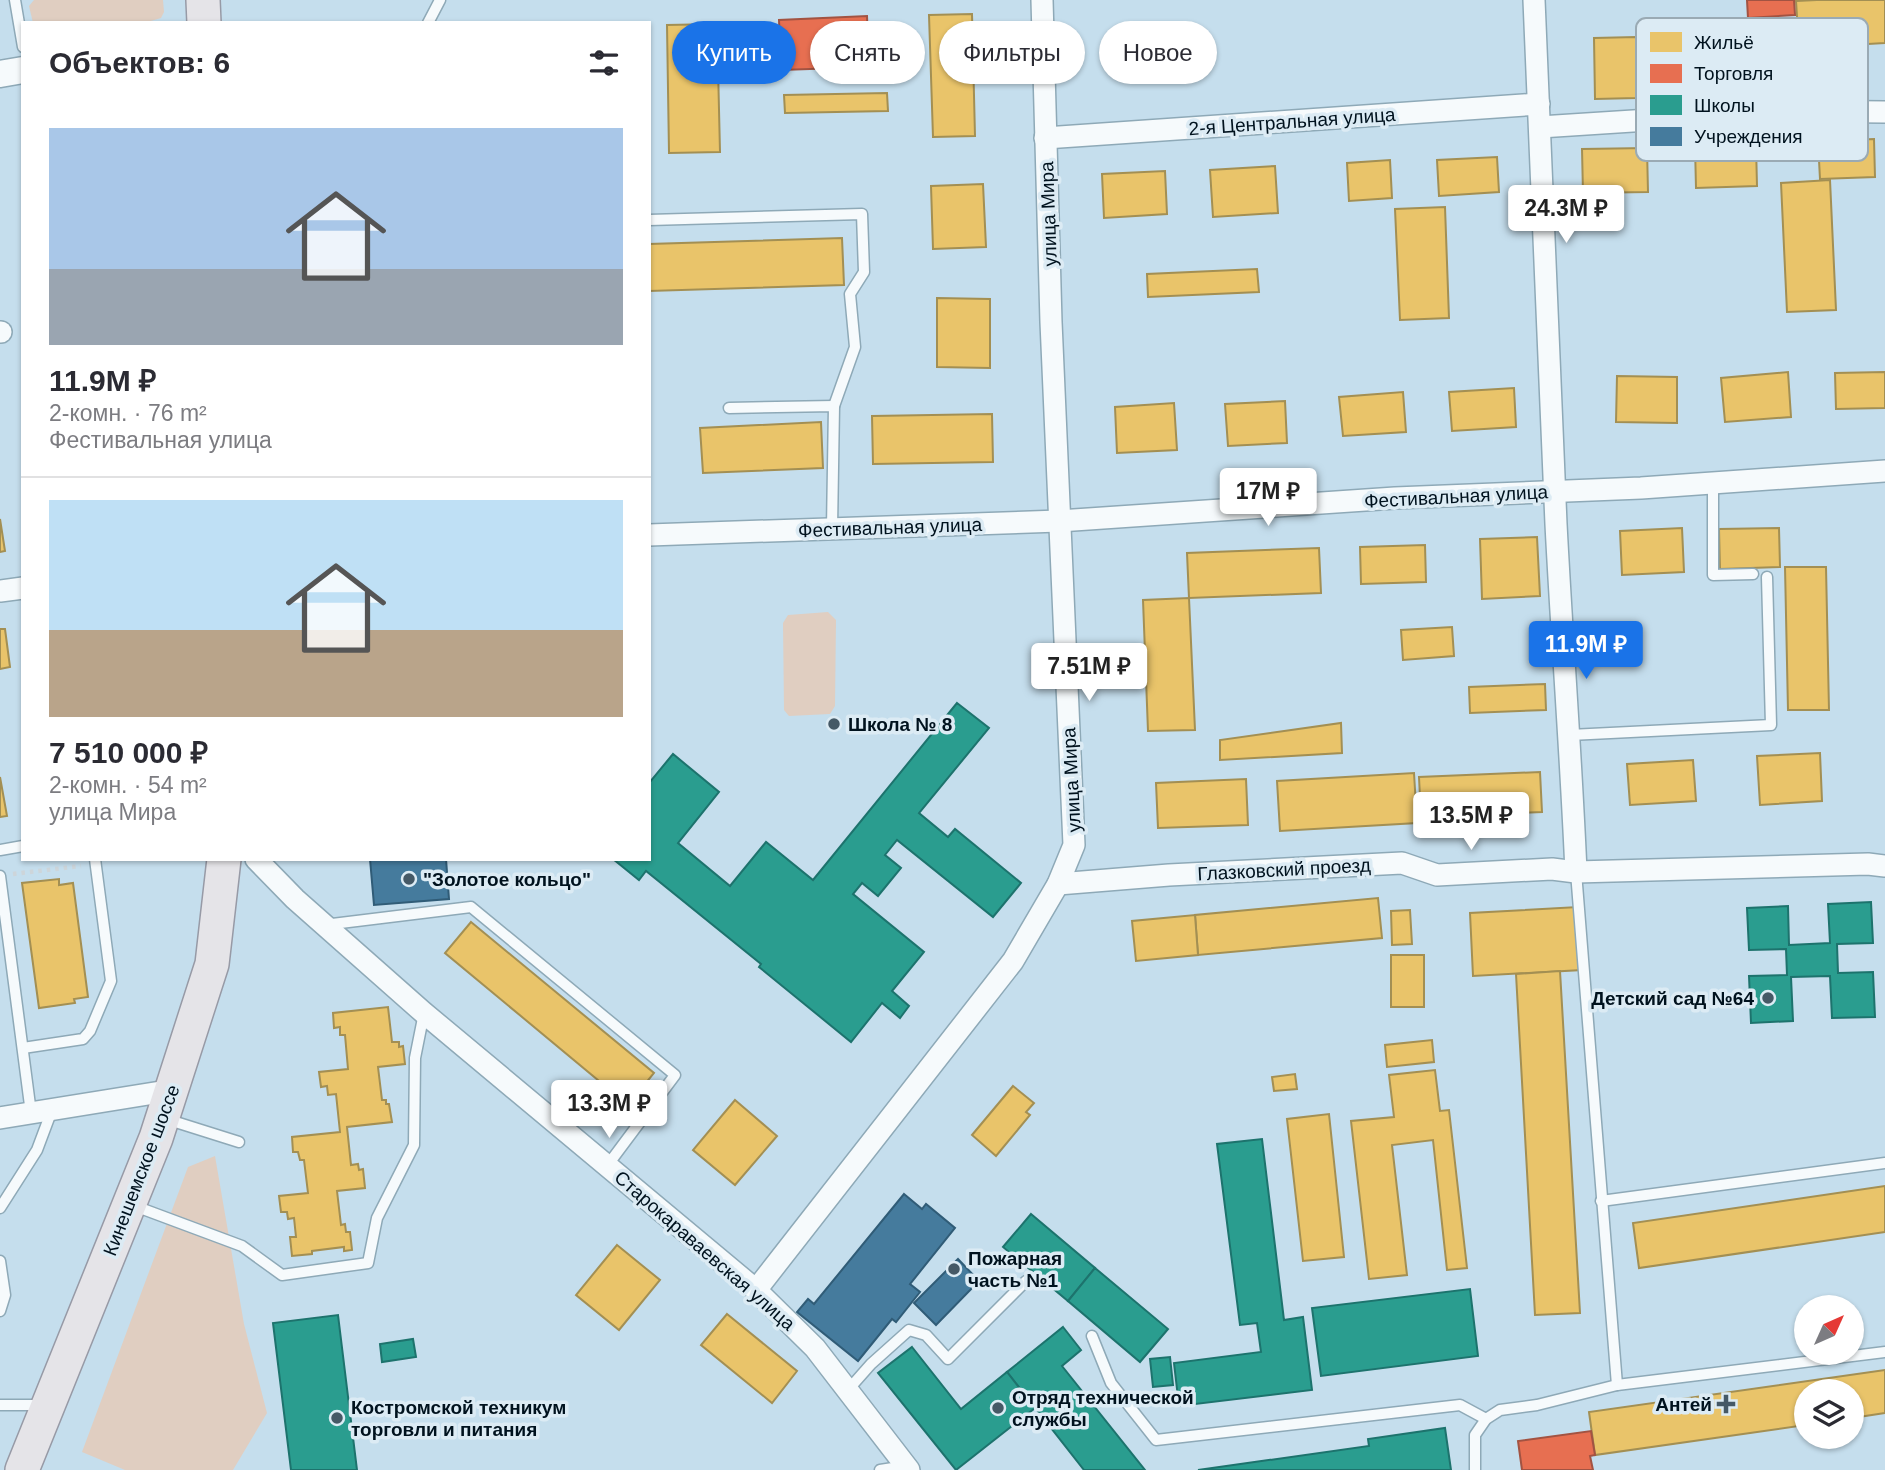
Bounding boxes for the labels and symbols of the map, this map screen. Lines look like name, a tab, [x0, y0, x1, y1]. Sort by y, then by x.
legend	[1636, 18, 1868, 161]
text: Жильё	[1694, 32, 1754, 53]
text: Торговля	[1694, 63, 1773, 84]
text: Школы	[1694, 95, 1755, 116]
street label: 2-я Центральная улица	[1188, 104, 1397, 139]
text: Учреждения	[1694, 126, 1803, 147]
street label: улица Мира	[1036, 161, 1061, 267]
pin: 24.3M ₽	[1501, 186, 1631, 245]
pin: 17M ₽	[1219, 468, 1317, 528]
street label: Фестивальная улица	[1364, 481, 1549, 512]
street label: Фестивальная улица	[798, 514, 983, 541]
pin: 11.9M ₽	[1521, 622, 1651, 681]
pin: 7.51M ₽	[1024, 644, 1154, 703]
place label: Школа № 8	[848, 714, 952, 735]
marker: Школа № 8	[826, 716, 842, 732]
street label: улица Мира	[1058, 727, 1085, 833]
pin: 13.5M ₽	[1406, 792, 1536, 852]
street label: Глазковский проезд	[1197, 854, 1371, 885]
place label: "Золотое кольцо"	[423, 869, 591, 890]
marker: "Золотое кольцо"	[401, 871, 417, 887]
place label: Детский сад №64	[1591, 988, 1754, 1009]
marker: Детский сад №64	[1760, 990, 1776, 1006]
pin: 13.3M ₽	[544, 1080, 674, 1140]
street label: Кинешемское шоссе	[99, 1082, 184, 1259]
street label: Старокараваевская улица	[610, 1166, 799, 1335]
place label: Пожарная часть №1	[968, 1248, 1062, 1291]
marker: Пожарная часть №1	[946, 1261, 962, 1277]
north arrow	[1794, 1295, 1864, 1365]
place label: Отряд технической службы	[1012, 1387, 1194, 1430]
place label: Антей	[1655, 1394, 1712, 1415]
marker: Антей	[1718, 1396, 1734, 1412]
place label: Костромской техникум торговли и питания	[351, 1397, 566, 1440]
marker: Отряд технической службы	[990, 1400, 1006, 1416]
marker: Костромской техникум торговли и питания	[329, 1410, 345, 1426]

